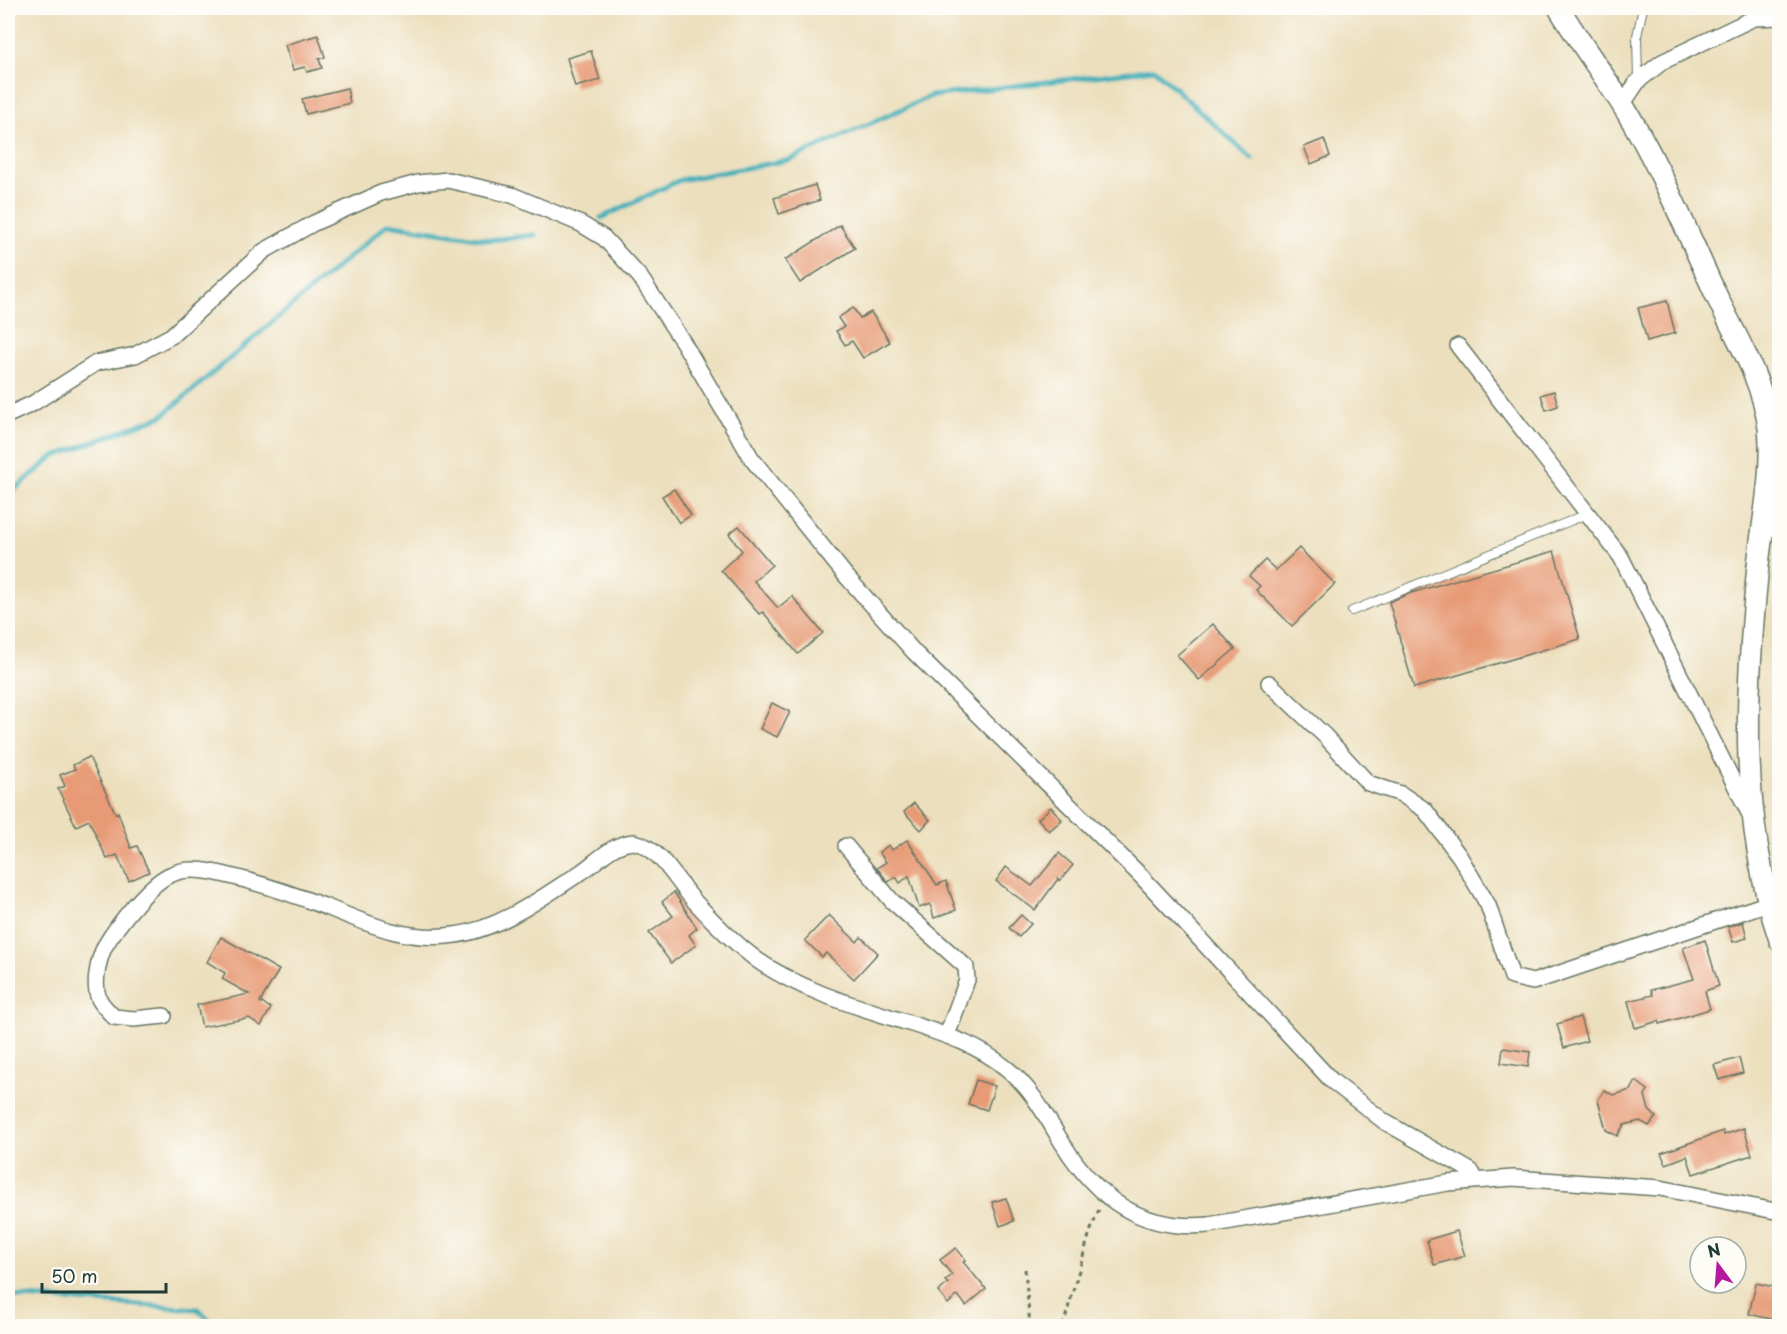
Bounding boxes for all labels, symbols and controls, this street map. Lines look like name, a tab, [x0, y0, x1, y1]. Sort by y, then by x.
north arrow	[1688, 1235, 1748, 1295]
text: N	[1704, 1236, 1723, 1263]
scale bar	[42, 1256, 166, 1294]
text: 50 m	[51, 1262, 98, 1289]

